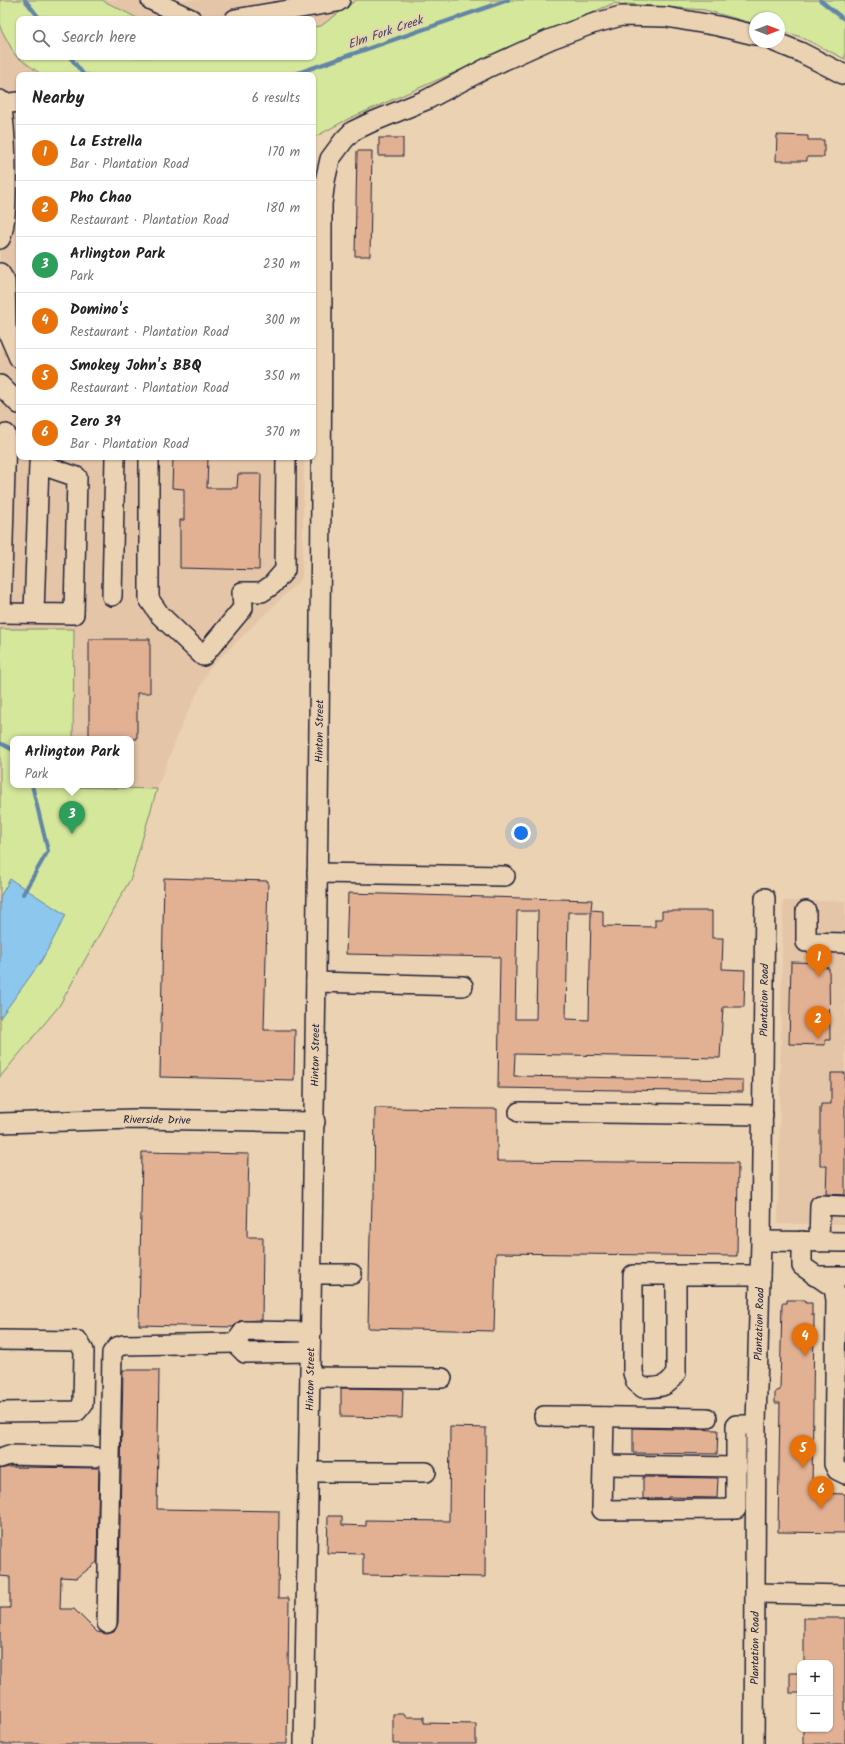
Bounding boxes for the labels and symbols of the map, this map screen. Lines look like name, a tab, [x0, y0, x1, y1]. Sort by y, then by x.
water label: Elm Fork Creek	[345, 10, 427, 54]
north arrow	[749, 12, 785, 48]
street label: Hinton Street	[311, 699, 329, 763]
pin: 3	[59, 801, 85, 834]
your location	[511, 823, 531, 843]
pin: 1	[806, 944, 832, 977]
street label: Plantation Road	[755, 963, 774, 1037]
pin: 2	[805, 1006, 831, 1039]
street label: Hinton Street	[306, 1023, 325, 1087]
street label: Riverside Drive	[123, 1111, 191, 1130]
street label: Plantation Road	[750, 1287, 770, 1361]
pin: 4	[792, 1323, 818, 1356]
street label: Hinton Street	[301, 1347, 320, 1411]
pin: 5	[790, 1435, 816, 1468]
pin: 6	[808, 1476, 834, 1509]
street label: Plantation Road	[746, 1611, 765, 1685]

